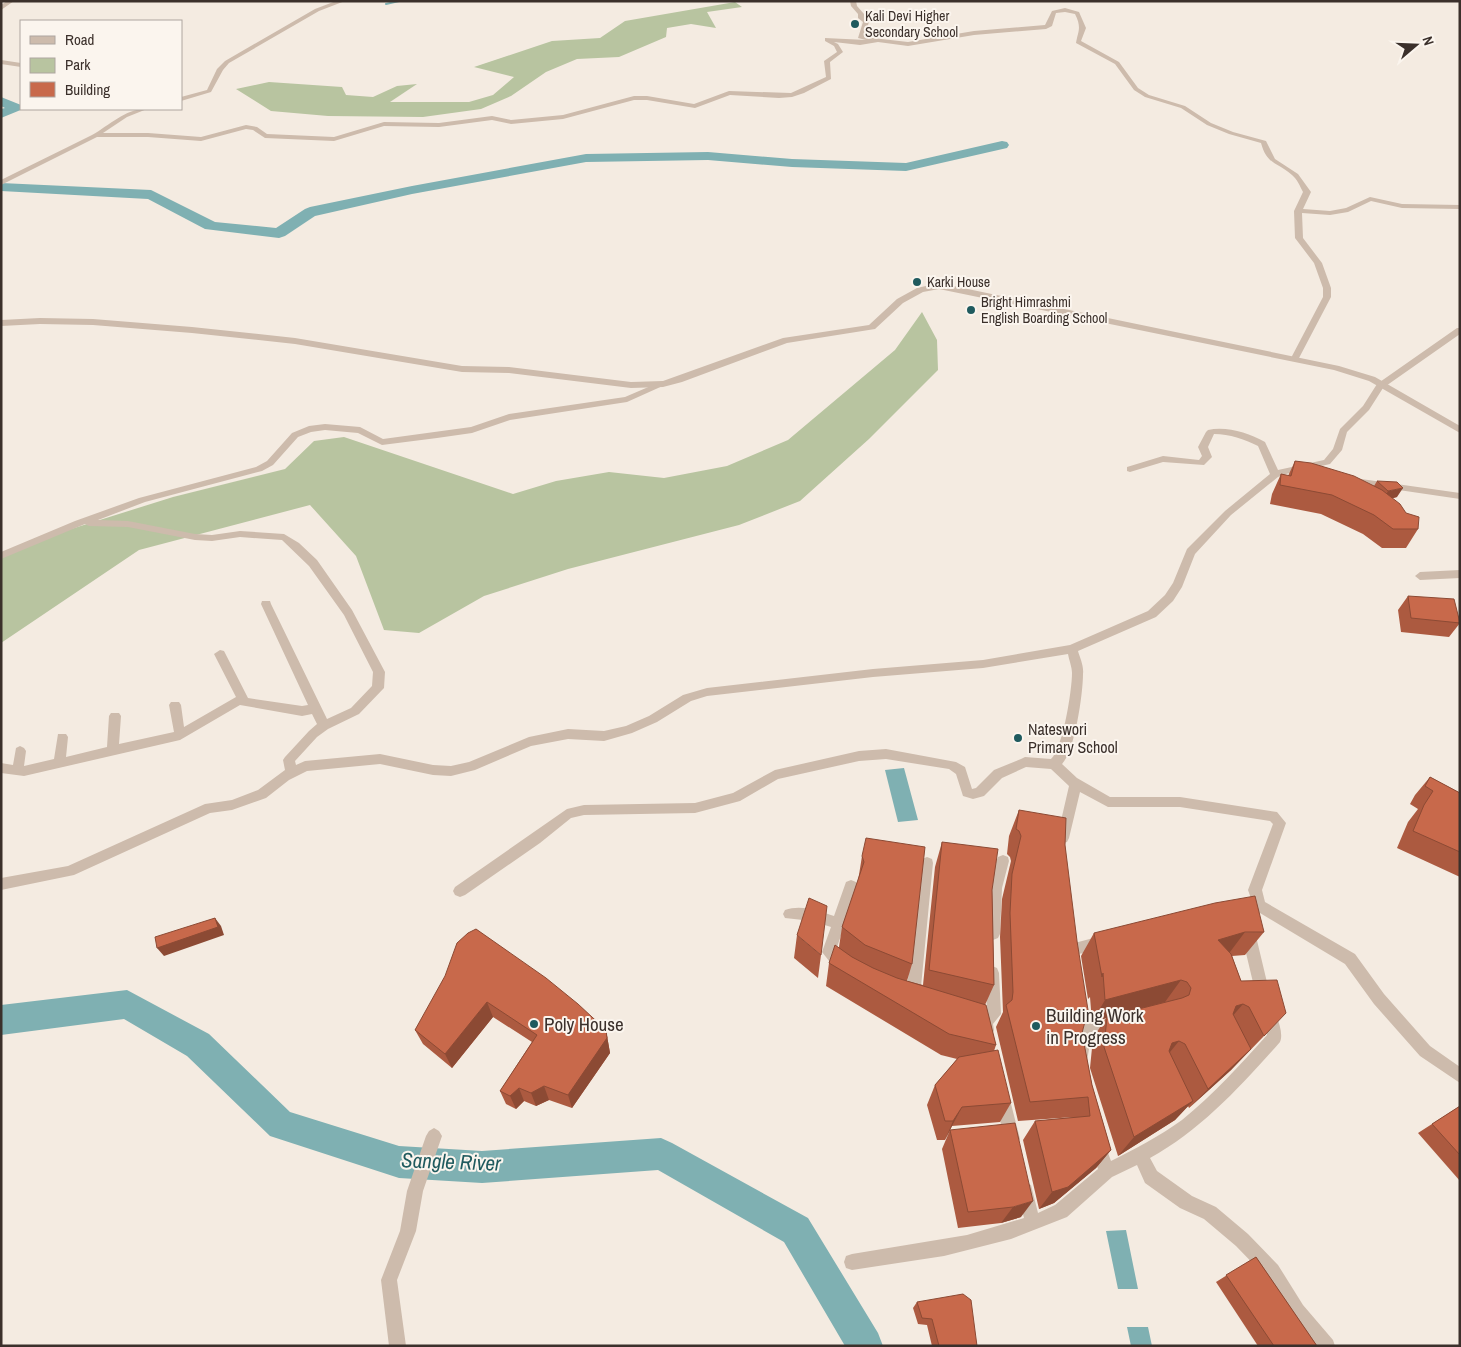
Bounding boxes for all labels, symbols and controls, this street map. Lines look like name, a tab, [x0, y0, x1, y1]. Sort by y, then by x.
place label: Kali Devi Higher Secondary School	[865, 7, 958, 41]
marker: Kali Devi Higher Secondary School	[849, 18, 861, 30]
legend	[20, 20, 182, 110]
north arrow	[1391, 20, 1441, 70]
text: Road	[65, 29, 94, 50]
text: N	[1418, 34, 1438, 48]
text: Park	[65, 54, 91, 75]
text: Building	[65, 79, 110, 100]
place label: Karki House	[927, 273, 990, 291]
marker: Karki House	[911, 276, 923, 288]
place label: Bright Himrashmi English Boarding School	[981, 293, 1107, 327]
marker: Bright Himrashmi English Boarding School	[965, 304, 977, 316]
place label: Nateswori Primary School	[1028, 718, 1118, 758]
marker: Nateswori Primary School	[1012, 732, 1024, 744]
place label: Building Work in Progress	[1046, 1002, 1144, 1050]
place label: Poly House	[544, 1011, 624, 1037]
marker: Poly House	[528, 1018, 540, 1030]
marker: Building Work in Progress	[1030, 1020, 1042, 1032]
water label: Sangle River	[401, 1145, 503, 1178]

